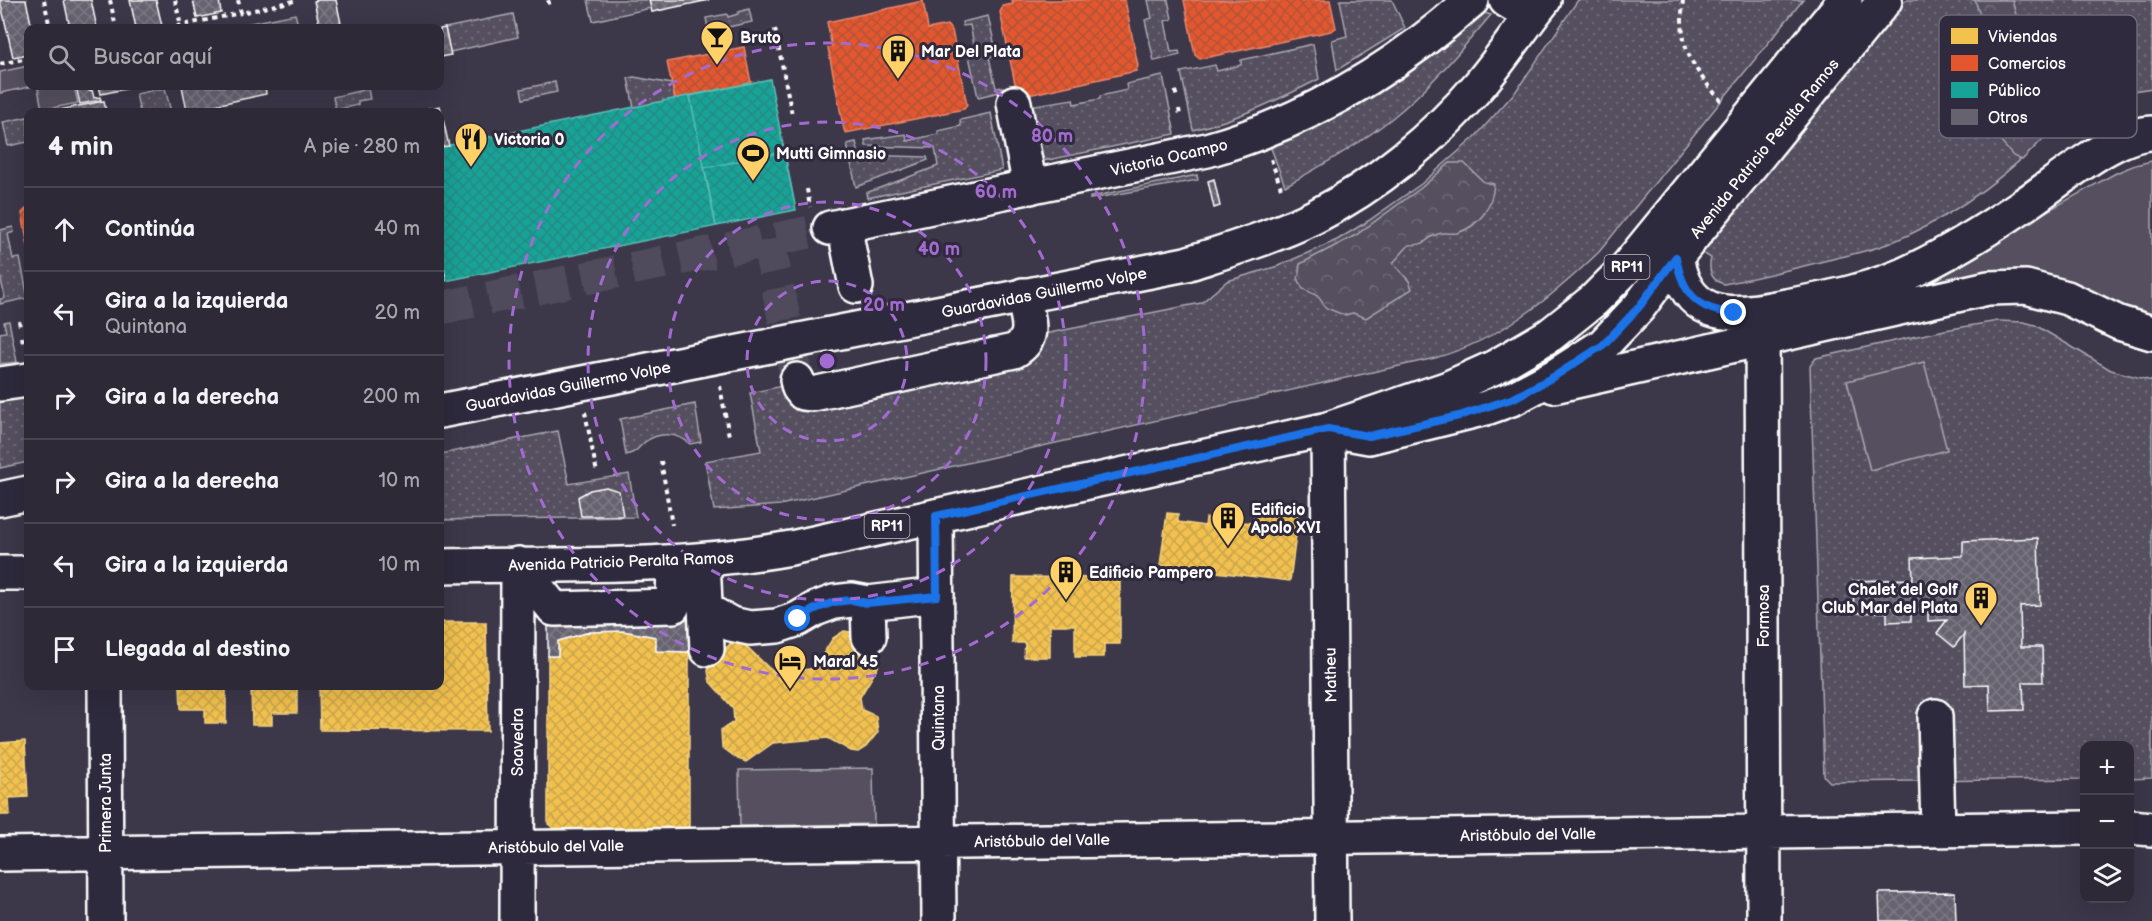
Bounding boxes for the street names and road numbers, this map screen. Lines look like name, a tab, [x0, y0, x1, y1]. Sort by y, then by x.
street label: Avenida Patricio Peralta Ramos	[1687, 55, 1844, 243]
street label: Victoria Ocampo	[1109, 136, 1230, 181]
road number: RP11	[1604, 255, 1650, 279]
street label: Guardavidas Guillermo Volpe	[940, 264, 1149, 323]
street label: Guardavidas Guillermo Volpe	[464, 358, 673, 417]
road number: RP11	[864, 514, 910, 538]
street label: Avenida Patricio Peralta Ramos	[508, 549, 734, 576]
street label: Formosa	[1755, 584, 1774, 648]
street label: Matheu	[1322, 647, 1341, 703]
street label: Quintana	[930, 685, 949, 751]
street label: Saavedra	[509, 708, 528, 776]
street label: Primera Junta	[97, 753, 116, 853]
street label: Aristóbulo del Valle	[1460, 825, 1597, 846]
street label: Aristóbulo del Valle	[974, 831, 1111, 852]
street label: Aristóbulo del Valle	[488, 837, 625, 858]

